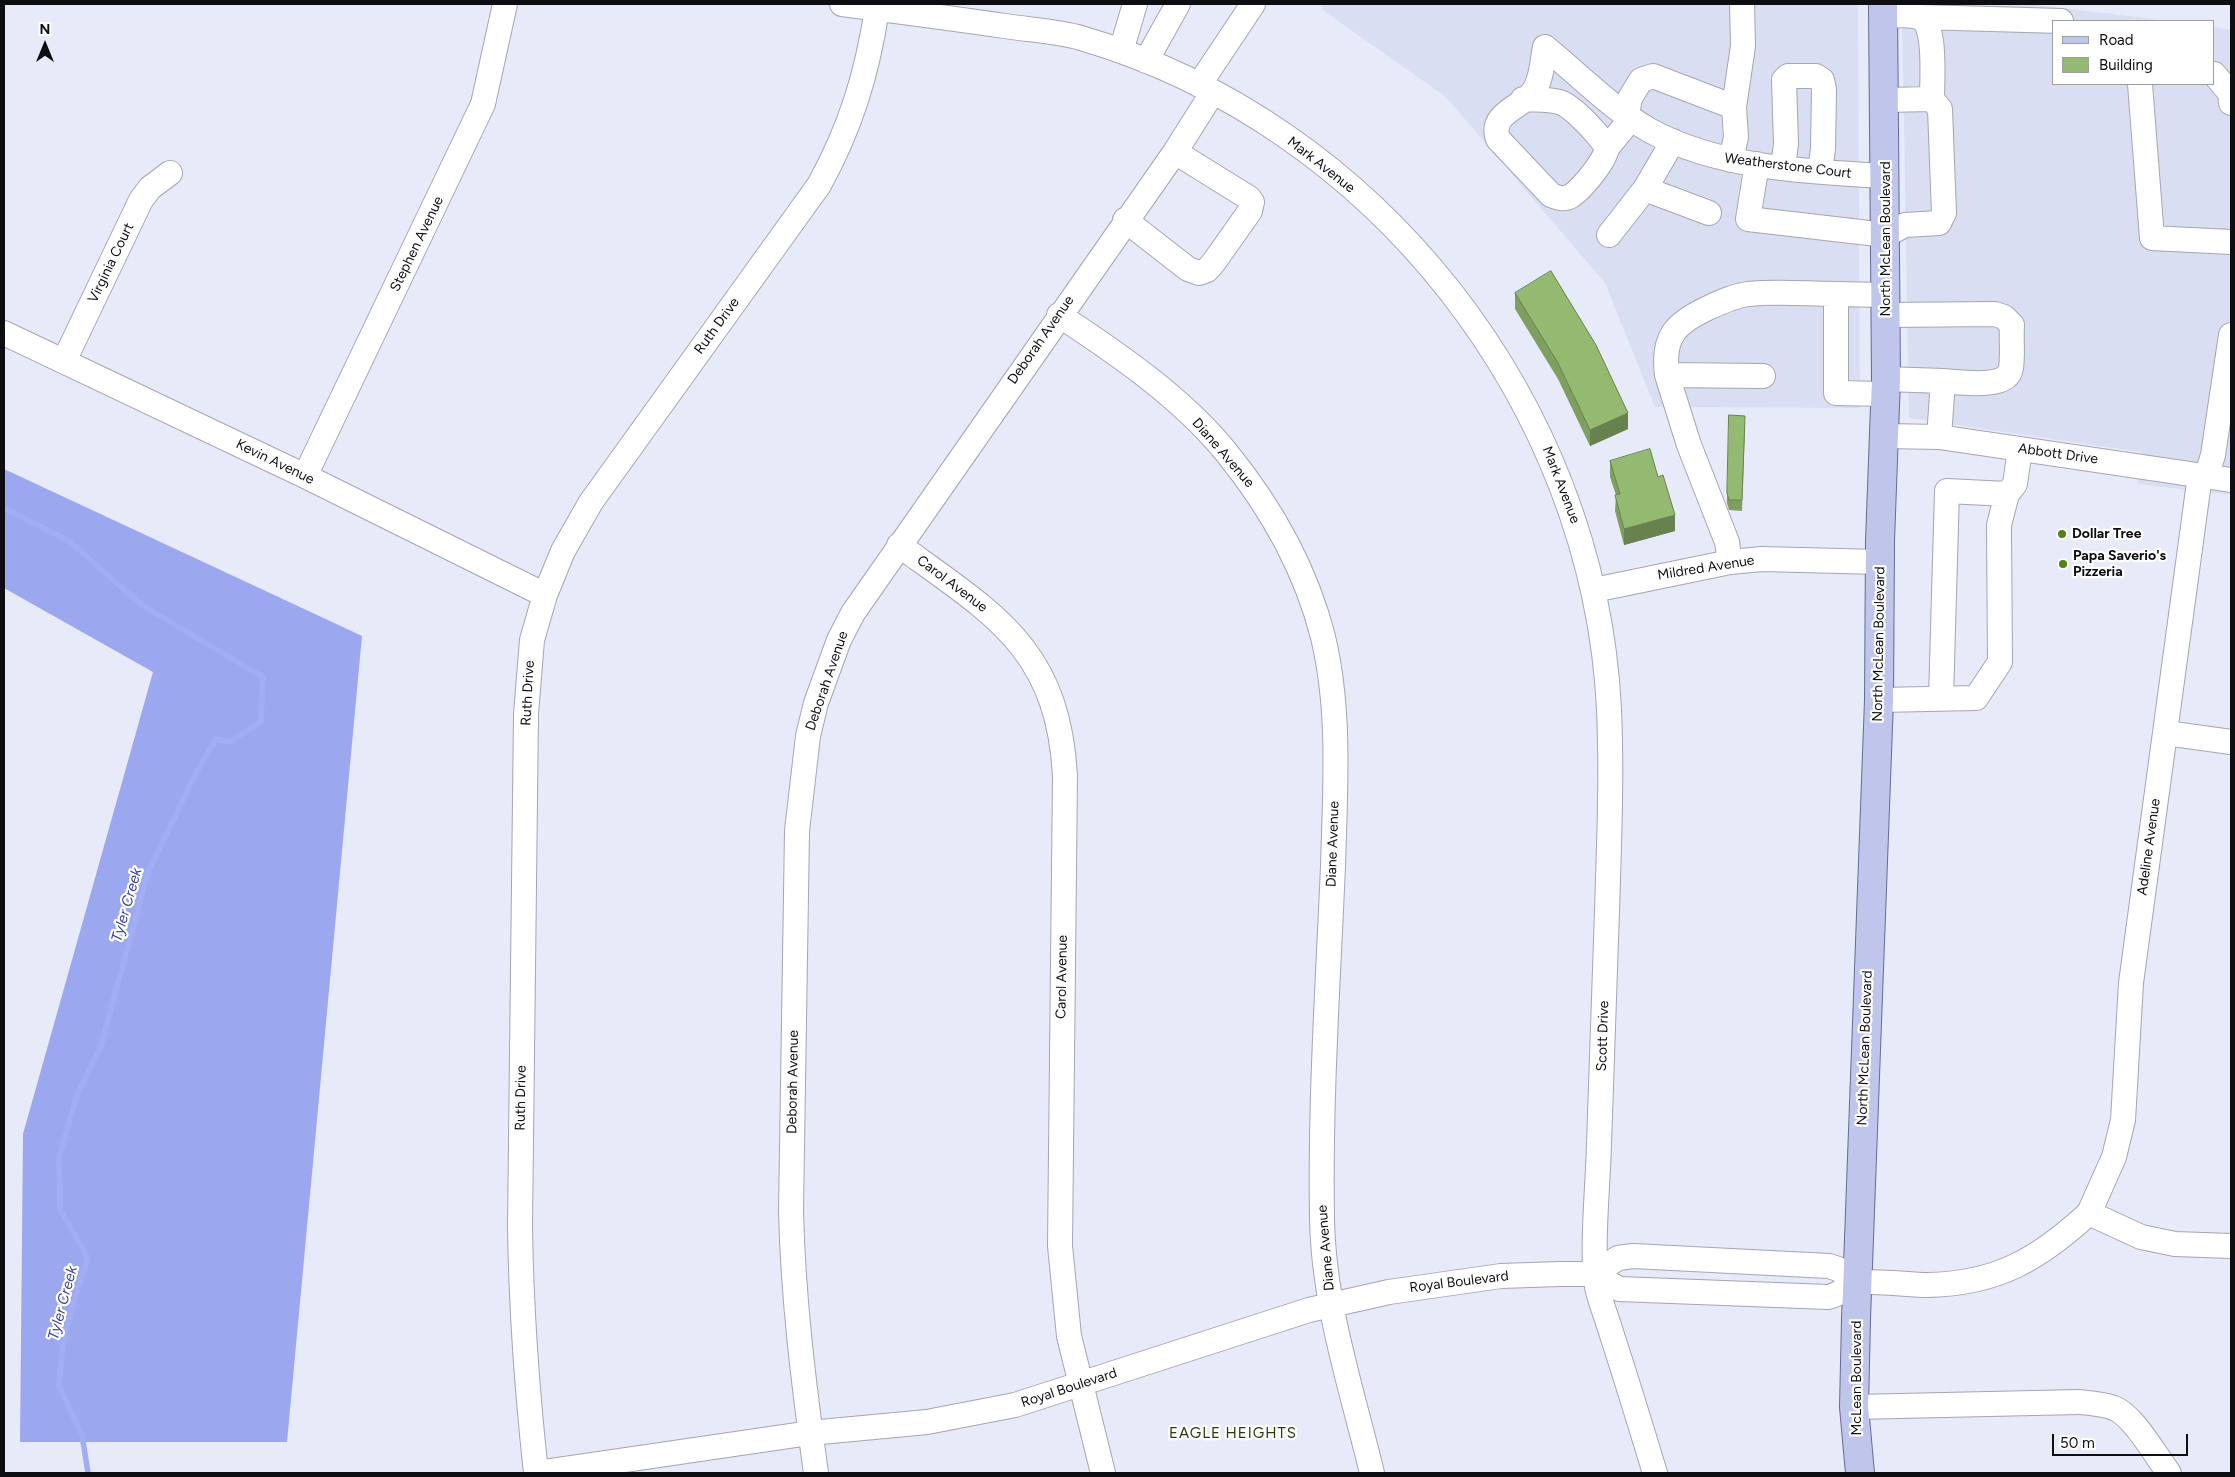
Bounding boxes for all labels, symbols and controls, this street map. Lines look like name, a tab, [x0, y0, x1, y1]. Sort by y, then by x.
north arrow	[20, 20, 70, 70]
legend	[2052, 20, 2215, 85]
text: N	[40, 21, 50, 38]
text: Road	[2099, 31, 2134, 49]
text: Building	[2099, 56, 2153, 74]
street label: Mark Avenue	[1284, 133, 1358, 197]
street label: Weatherstone Court	[1723, 150, 1853, 182]
street label: North McLean Boulevard	[1878, 161, 1894, 317]
street label: Stephen Avenue	[387, 194, 447, 294]
street label: Virginia Court	[84, 220, 138, 306]
street label: Deborah Avenue	[1004, 293, 1078, 387]
street label: Ruth Drive	[691, 295, 743, 357]
street label: Diane Avenue	[1188, 415, 1258, 491]
street label: Kevin Avenue	[233, 436, 317, 488]
street label: Abbott Drive	[2017, 440, 2099, 468]
street label: Mark Avenue	[1539, 444, 1583, 526]
place label: Dollar Tree	[2072, 526, 2141, 542]
marker: Dollar Tree	[2056, 528, 2068, 540]
place label: Papa Saverio's Pizzeria	[2073, 548, 2166, 580]
street label: Carol Avenue	[913, 552, 991, 616]
street label: Mildred Avenue	[1656, 552, 1756, 584]
marker: Papa Saverio's Pizzeria	[2057, 558, 2069, 570]
street label: North McLean Boulevard	[1869, 566, 1889, 722]
street label: Deborah Avenue	[802, 629, 852, 733]
street label: Ruth Drive	[518, 660, 538, 726]
street label: Adeline Avenue	[2134, 797, 2164, 897]
street label: Diane Avenue	[1323, 801, 1343, 887]
water label: Tyler Creek	[108, 866, 146, 944]
street label: Carol Avenue	[1053, 935, 1071, 1019]
street label: North McLean Boulevard	[1854, 970, 1876, 1126]
street label: Scott Drive	[1593, 1000, 1613, 1072]
street label: Deborah Avenue	[784, 1030, 802, 1134]
street label: Ruth Drive	[512, 1065, 530, 1131]
street label: Diane Avenue	[1314, 1204, 1338, 1292]
water label: Tyler Creek	[44, 1264, 82, 1342]
street label: Royal Boulevard	[1408, 1268, 1510, 1296]
street label: McLean Boulevard	[1849, 1321, 1865, 1435]
street label: Royal Boulevard	[1019, 1365, 1119, 1411]
scale bar	[2055, 1424, 2191, 1456]
district label: EAGLE HEIGHTS	[1167, 1425, 1299, 1443]
text: 50 m	[2060, 1434, 2095, 1452]

